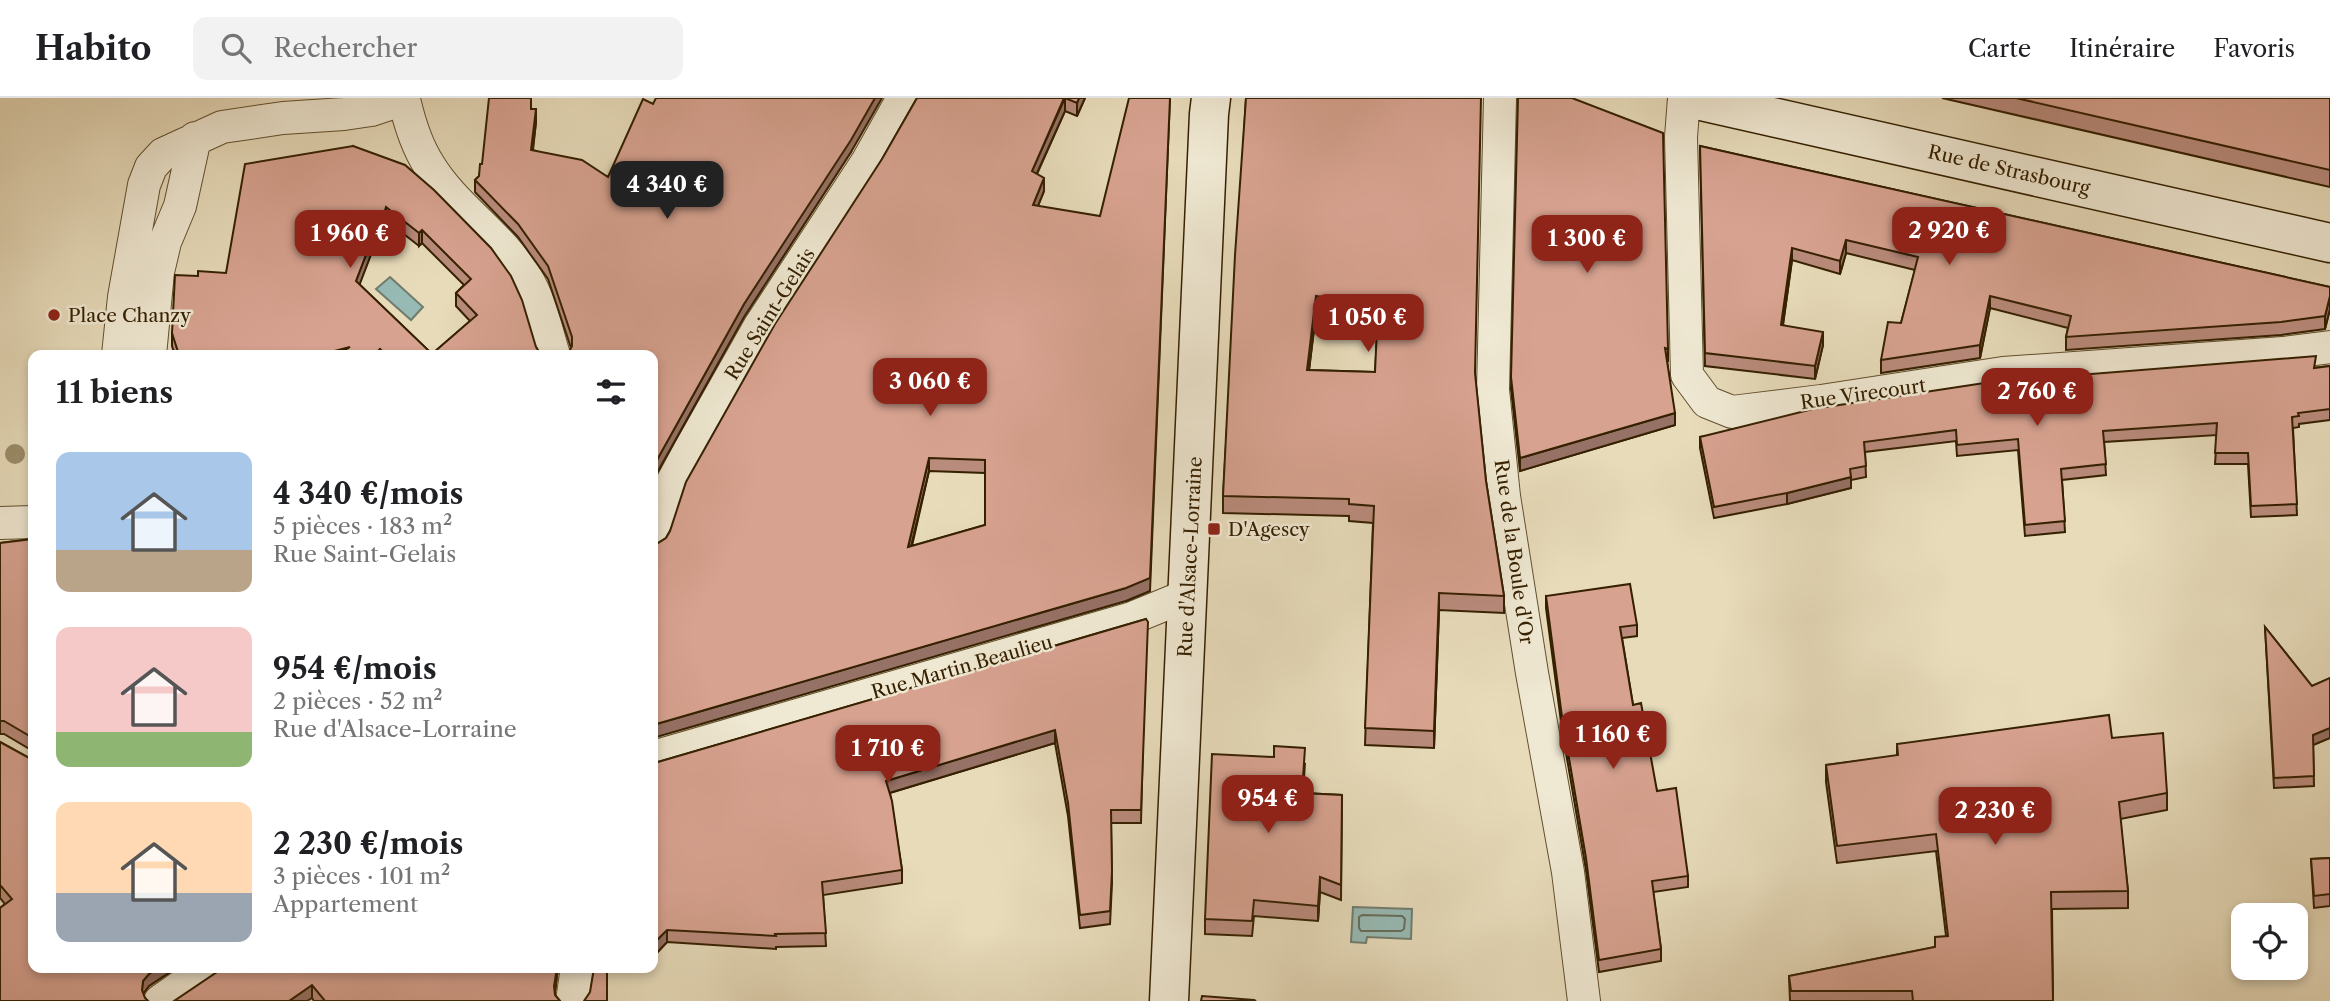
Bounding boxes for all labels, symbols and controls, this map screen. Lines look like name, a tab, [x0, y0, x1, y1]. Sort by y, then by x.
search box	[193, 17, 683, 80]
text: Habito	[35, 28, 151, 69]
icon: search	[217, 29, 255, 67]
text: Rechercher	[273, 32, 417, 64]
text: Carte	[1968, 34, 2031, 63]
text: Itinéraire	[2069, 34, 2175, 63]
text: Favoris	[2213, 34, 2295, 63]
street label: Rue de Strasbourg	[1926, 140, 2093, 200]
pin: 4 340 €	[602, 162, 732, 221]
text: 4 340 €	[626, 170, 708, 198]
pin: 2 920 €	[1884, 208, 2014, 267]
pin: 1 960 €	[285, 211, 415, 270]
pin: 1 300 €	[1522, 216, 1652, 275]
text: 2 920 €	[1908, 216, 1990, 244]
text: 1 960 €	[311, 219, 389, 247]
text: 1 300 €	[1548, 224, 1626, 252]
street label: Rue Saint-Gelais	[720, 244, 820, 384]
pin: 1 050 €	[1303, 294, 1433, 354]
text: 1 050 €	[1329, 303, 1407, 331]
place label: Place Chanzy	[68, 304, 191, 327]
marker: Place Chanzy	[46, 307, 62, 323]
pin: 3 060 €	[865, 358, 995, 418]
text: 3 060 €	[889, 367, 971, 395]
pin: 2 760 €	[1972, 368, 2102, 428]
icon: filters	[592, 373, 630, 411]
text: 11 biens	[56, 374, 173, 411]
street label: Rue Virecourt	[1799, 374, 1928, 414]
text: 2 760 €	[1997, 377, 2077, 405]
street label: Rue d'Alsace-Lorraine	[1173, 456, 1207, 658]
street label: Rue de la Boule d'Or	[1490, 458, 1538, 646]
text: 4 340 €/mois	[273, 475, 464, 512]
icon: home	[112, 480, 196, 564]
text: 5 pièces · 183 m²	[273, 512, 452, 540]
place label: D'Agescy	[1228, 518, 1310, 541]
marker: D'Agescy	[1206, 521, 1222, 537]
text: Rue Saint-Gelais	[273, 540, 456, 568]
street label: Rue Martin Beaulieu	[869, 630, 1055, 704]
text: 954 €/mois	[273, 650, 437, 687]
icon: home	[112, 655, 196, 739]
text: 2 pièces · 52 m²	[273, 687, 443, 715]
pin: 1 160 €	[1548, 712, 1678, 771]
text: Rue d'Alsace-Lorraine	[273, 715, 517, 743]
text: 1 160 €	[1575, 720, 1651, 748]
pin: 1 710 €	[823, 726, 953, 785]
text: 1 710 €	[851, 734, 925, 762]
pin: 954 €	[1219, 776, 1317, 835]
text: 954 €	[1238, 784, 1298, 812]
pin: 2 230 €	[1930, 788, 2060, 847]
text: 2 230 €	[1955, 796, 2035, 824]
text: 2 230 €/mois	[273, 825, 463, 862]
icon: home	[112, 830, 196, 914]
text: 3 pièces · 101 m²	[273, 862, 450, 890]
text: Appartement	[273, 890, 418, 918]
map controls	[2231, 903, 2308, 980]
button: locate	[2231, 903, 2308, 980]

